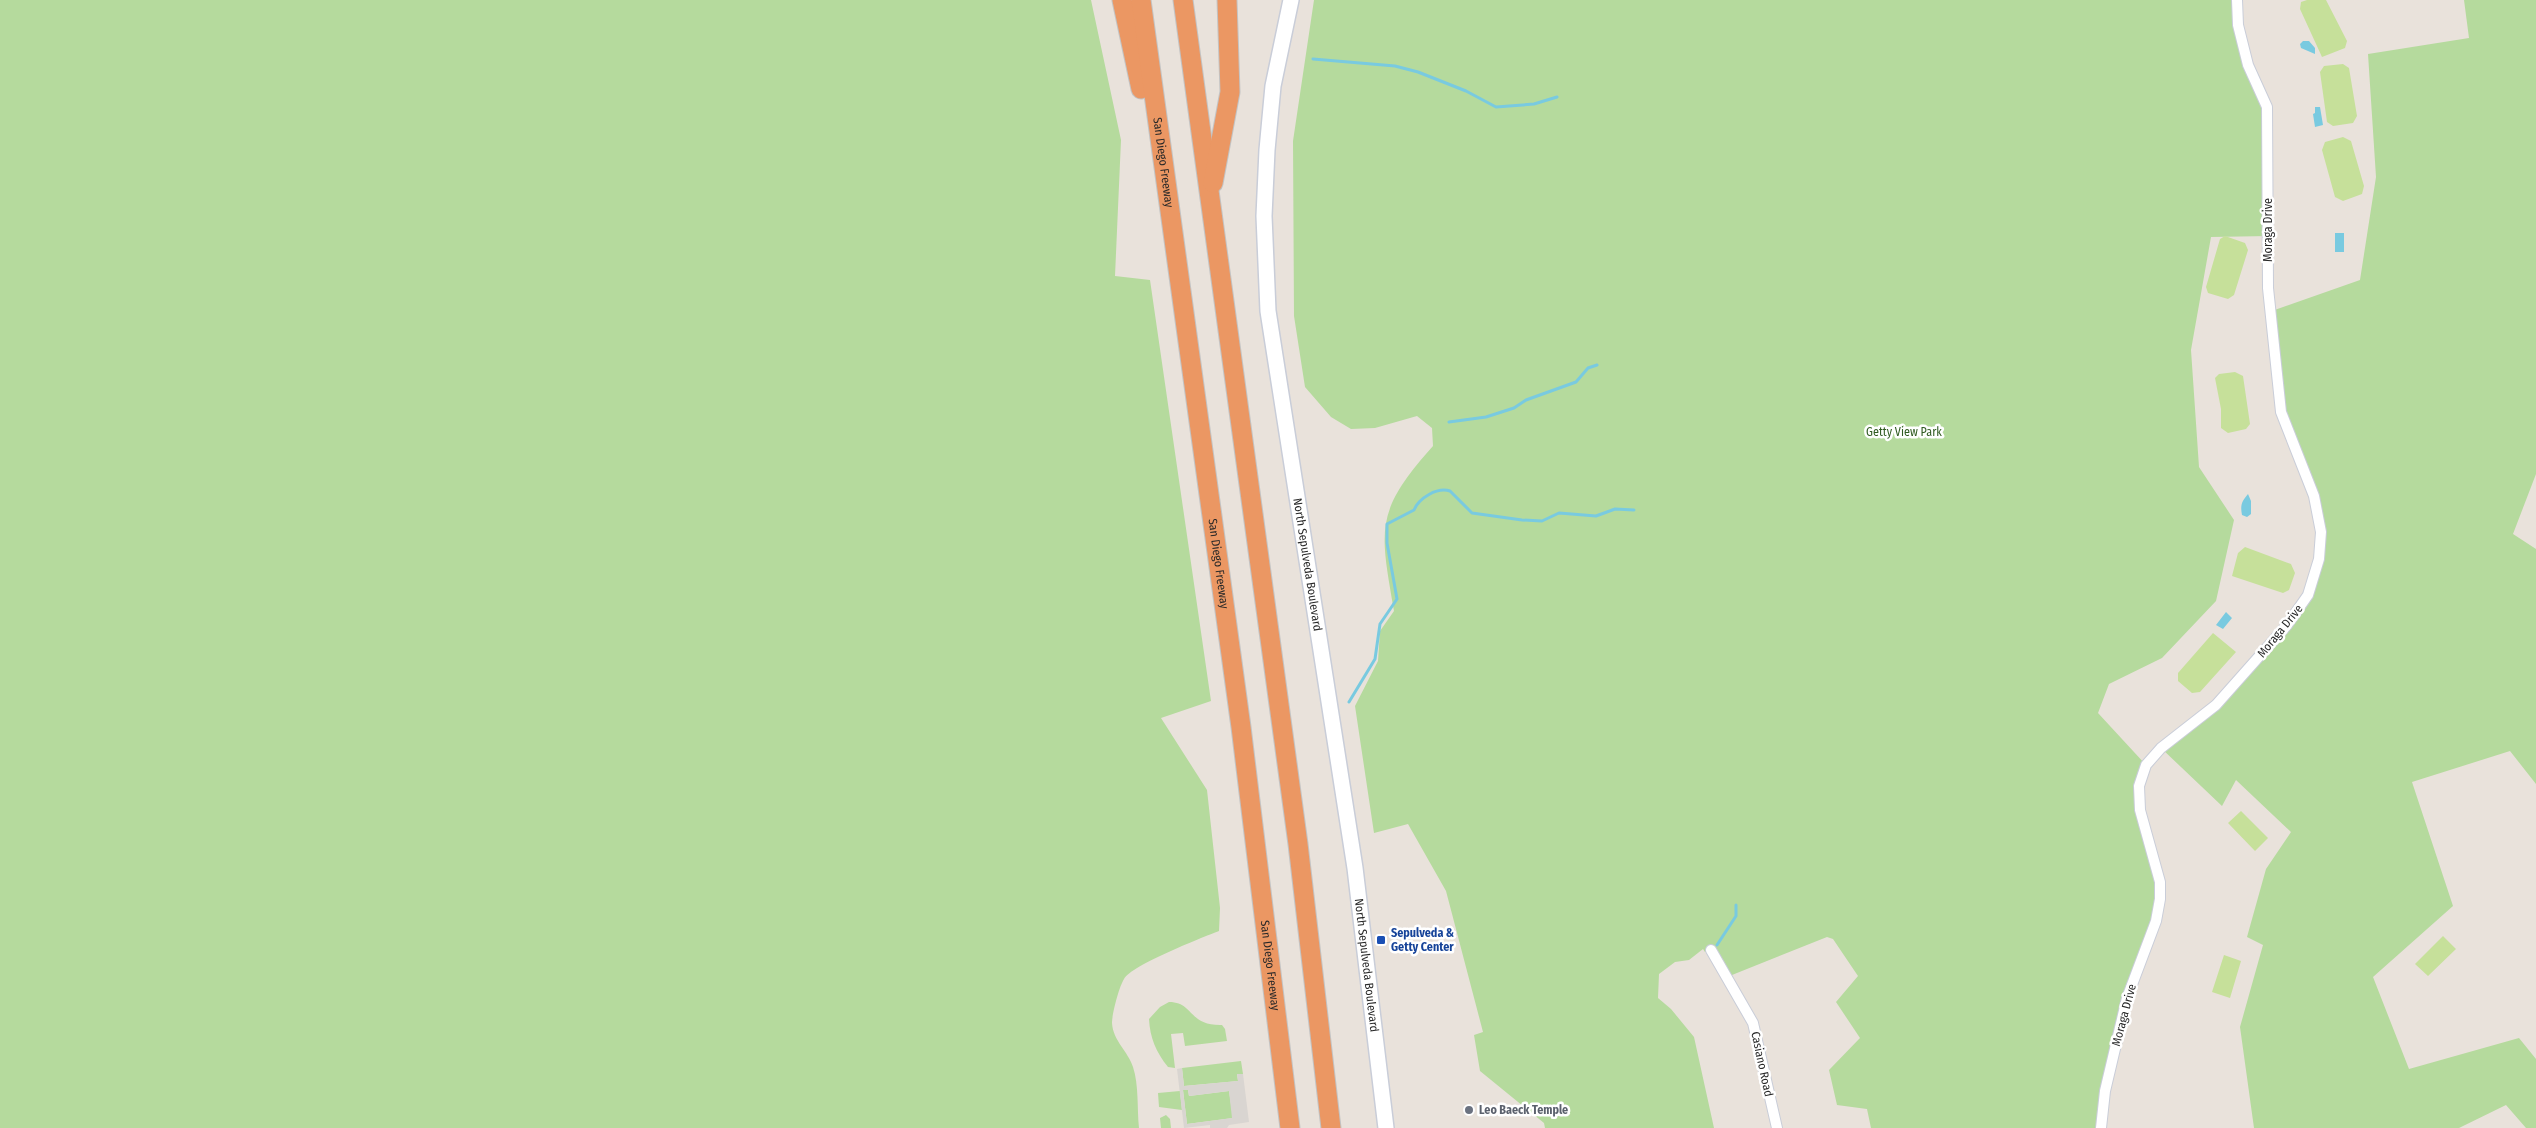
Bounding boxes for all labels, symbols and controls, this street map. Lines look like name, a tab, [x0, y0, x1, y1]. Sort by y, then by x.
street label: San Diego Freeway	[1150, 116, 1177, 209]
street label: Moraga Drive	[2261, 198, 2275, 262]
park label: Getty View Park	[1866, 425, 1942, 439]
street label: North Sepulveda Boulevard	[1290, 497, 1325, 632]
street label: San Diego Freeway	[1205, 518, 1232, 610]
street label: Moraga Drive	[2254, 602, 2306, 660]
street label: North Sepulveda Boulevard	[1352, 898, 1382, 1033]
street label: San Diego Freeway	[1258, 919, 1283, 1012]
place label: Sepulveda & Getty Center	[1391, 926, 1455, 954]
marker: Sepulveda & Getty Center	[1375, 934, 1387, 946]
street label: Moraga Drive	[2109, 982, 2139, 1048]
street label: Casiano Road	[1748, 1030, 1776, 1098]
place label: Leo Baeck Temple	[1479, 1103, 1568, 1117]
marker: Leo Baeck Temple	[1463, 1104, 1475, 1116]

